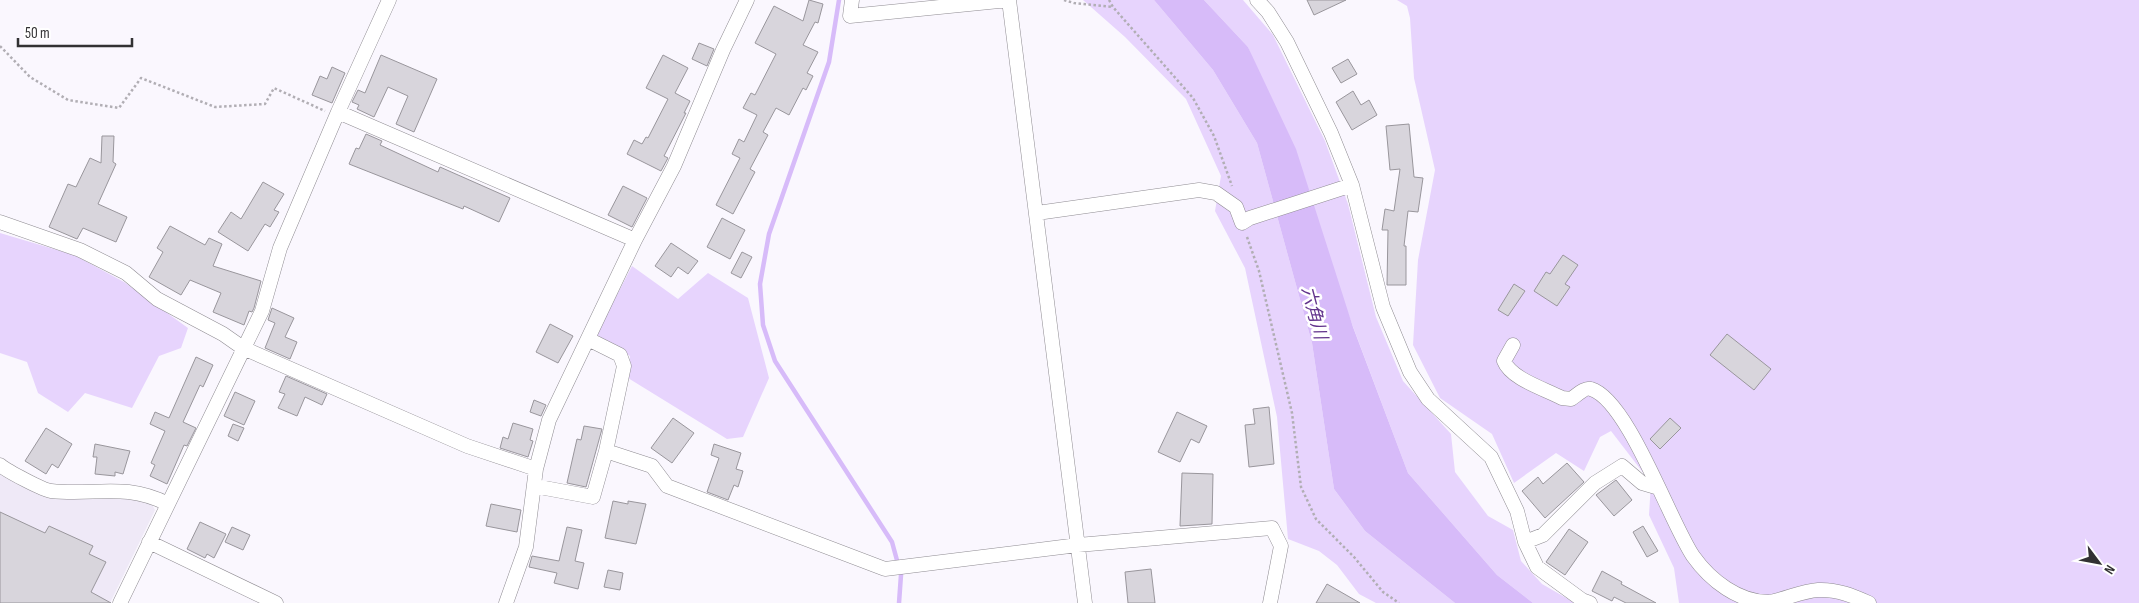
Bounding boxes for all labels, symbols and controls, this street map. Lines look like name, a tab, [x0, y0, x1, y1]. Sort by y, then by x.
scale bar	[18, 15, 131, 47]
text: 50 m	[25, 24, 50, 43]
water label: 六角川	[1297, 284, 1332, 344]
north arrow	[2074, 538, 2124, 588]
text: N	[2100, 562, 2119, 577]

